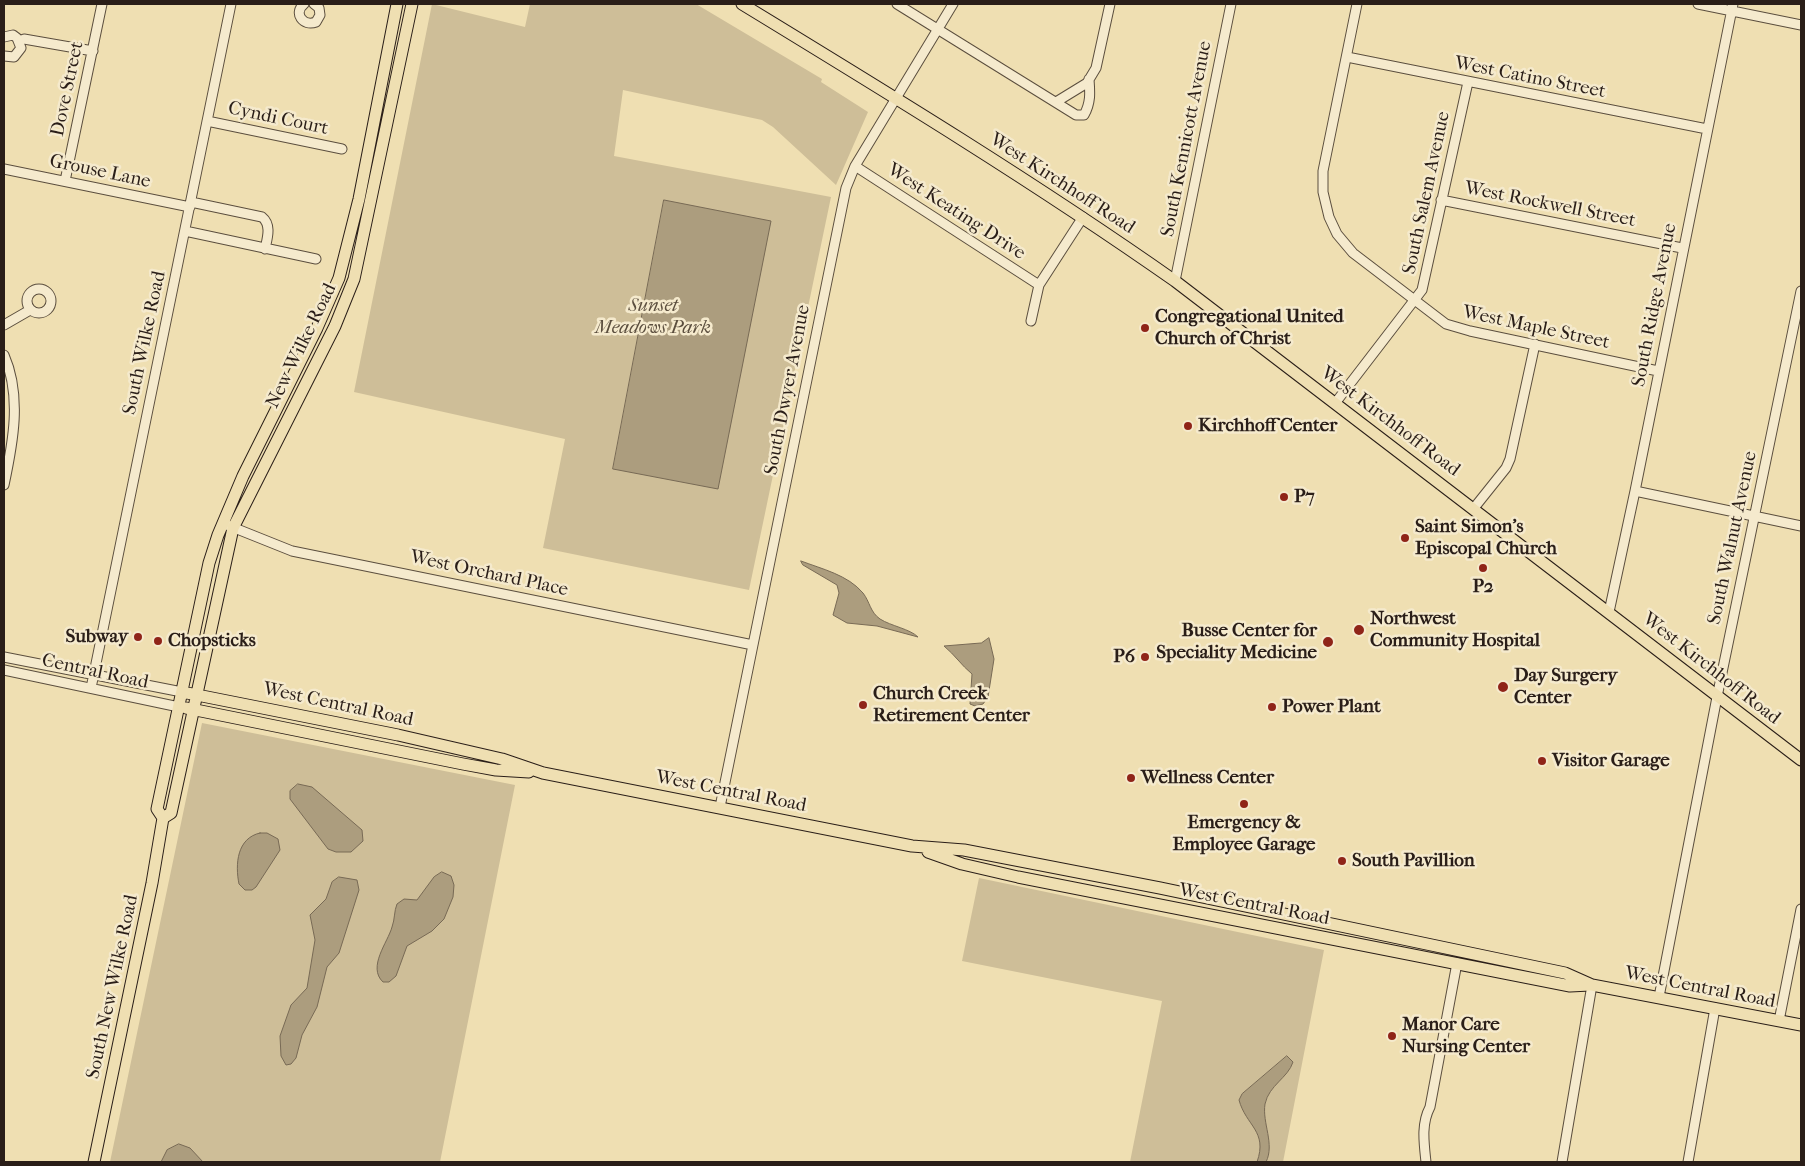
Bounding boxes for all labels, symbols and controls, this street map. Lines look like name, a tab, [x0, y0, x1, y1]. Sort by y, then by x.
street label: Dove Street	[47, 39, 89, 139]
street label: South Kennicott Avenue	[1157, 39, 1217, 239]
street label: West Catino Street	[1453, 52, 1607, 104]
street label: Cyndi Court	[226, 97, 330, 141]
street label: South Salem Avenue	[1399, 110, 1455, 276]
street label: West Kirchhoff Road	[985, 128, 1139, 240]
street label: Grouse Lane	[47, 150, 153, 194]
street label: West Keating Drive	[883, 159, 1029, 265]
street label: West Rockwell Street	[1463, 177, 1637, 233]
street label: South Ridge Avenue	[1628, 221, 1682, 389]
street label: South Wilke Road	[119, 269, 171, 417]
street label: New Wilke Road	[262, 280, 342, 412]
park label: Sunset Meadows Park	[595, 295, 711, 339]
street label: West Maple Street	[1460, 301, 1612, 355]
street label: South Dwyer Avenue	[760, 303, 816, 477]
place label: Congregational United Church of Christ	[1155, 306, 1344, 350]
marker: Congregational United Church of Christ	[1139, 322, 1151, 334]
street label: West Kirchhoff Road	[1316, 362, 1464, 482]
place label: Kirchhoff Center	[1198, 415, 1337, 437]
marker: Kirchhoff Center	[1182, 420, 1194, 432]
street label: South Walnut Avenue	[1703, 449, 1763, 627]
place label: P7	[1294, 486, 1315, 508]
marker: P7	[1278, 491, 1290, 503]
place label: Saint Simon's Episcopal Church	[1415, 516, 1557, 560]
marker: Saint Simon's Episcopal Church	[1399, 532, 1411, 544]
street label: West Orchard Place	[408, 546, 570, 602]
marker: P2	[1477, 562, 1489, 574]
place label: P2	[1472, 576, 1494, 598]
place label: Northwest Community Hospital	[1370, 608, 1540, 652]
street label: West Kirchhoff Road	[1637, 608, 1785, 730]
place label: Busse Center for Speciality Medicine	[1156, 620, 1317, 664]
marker: Northwest Community Hospital	[1352, 623, 1366, 637]
place label: Subway	[65, 626, 128, 648]
place label: Chopsticks	[168, 630, 256, 652]
marker: Subway	[132, 631, 144, 643]
marker: Chopsticks	[152, 635, 164, 647]
marker: Busse Center for Speciality Medicine	[1321, 635, 1335, 649]
place label: P6	[1113, 646, 1135, 668]
street label: Central Road	[40, 650, 150, 694]
marker: P6	[1139, 651, 1151, 663]
place label: Day Surgery Center	[1514, 665, 1617, 709]
street label: West Central Road	[261, 678, 415, 732]
marker: Day Surgery Center	[1496, 680, 1510, 694]
place label: Church Creek Retirement Center	[873, 683, 1030, 727]
place label: Power Plant	[1282, 696, 1381, 718]
marker: Church Creek Retirement Center	[857, 699, 869, 711]
marker: Power Plant	[1266, 701, 1278, 713]
place label: Visitor Garage	[1552, 750, 1670, 772]
marker: Visitor Garage	[1536, 755, 1548, 767]
street label: West Central Road	[654, 766, 808, 818]
place label: Wellness Center	[1141, 767, 1274, 789]
marker: Wellness Center	[1125, 772, 1137, 784]
marker: Emergency & Employee Garage	[1238, 798, 1250, 810]
place label: Emergency & Employee Garage	[1173, 812, 1315, 856]
place label: South Pavillion	[1352, 850, 1475, 872]
marker: South Pavillion	[1336, 855, 1348, 867]
street label: West Central Road	[1177, 879, 1331, 931]
street label: South New Wilke Road	[82, 893, 144, 1081]
street label: West Central Road	[1623, 962, 1777, 1014]
place label: Manor Care Nursing Center	[1402, 1014, 1530, 1058]
marker: Manor Care Nursing Center	[1386, 1030, 1398, 1042]

